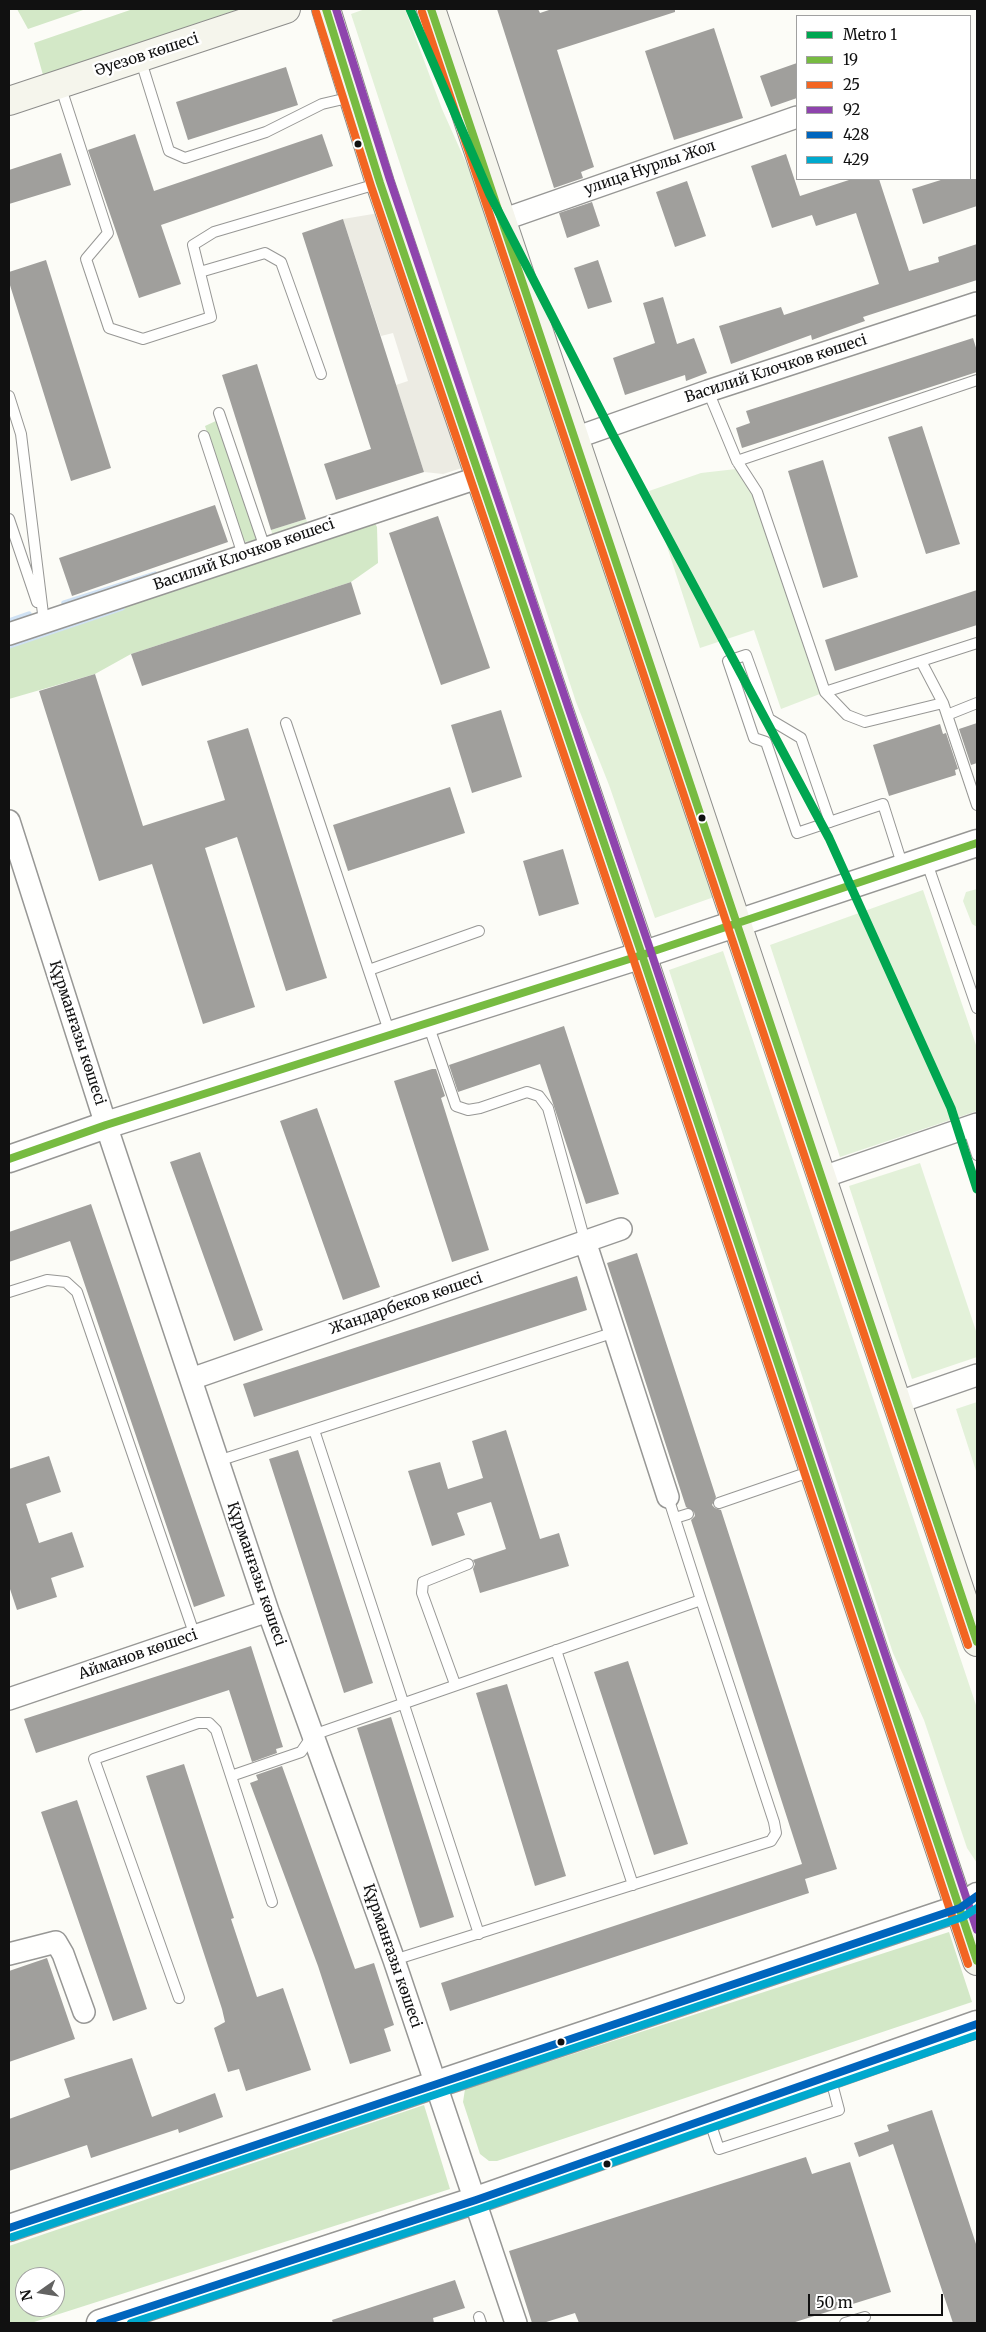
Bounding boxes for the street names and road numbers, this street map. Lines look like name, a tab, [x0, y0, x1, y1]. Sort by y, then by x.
street label: Әуезов көшесі	[93, 30, 201, 80]
street label: улица Нурлы Жол	[582, 137, 718, 199]
street label: Василий Клочков көшесі	[683, 331, 869, 407]
street label: Василий Клочков көшесі	[151, 516, 337, 594]
street label: Құрманғазы көшесі	[45, 958, 109, 1108]
street label: Жандарбеков көшесі	[327, 1269, 485, 1339]
street label: Құрманғазы көшесі	[223, 1500, 289, 1648]
street label: Айманов көшесі	[76, 1626, 200, 1684]
street label: Құрманғазы көшесі	[359, 1882, 425, 2030]

